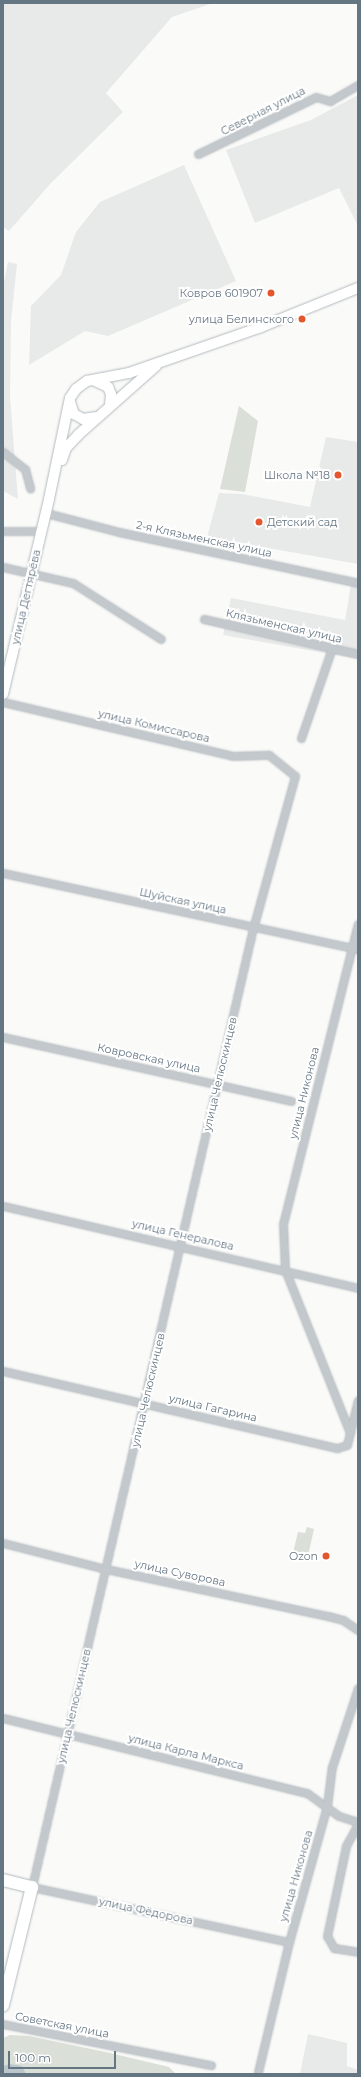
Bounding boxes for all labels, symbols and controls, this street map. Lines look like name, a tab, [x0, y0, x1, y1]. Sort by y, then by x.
street label: Северная улица	[218, 84, 308, 138]
place label: Ковров 601907	[179, 286, 263, 300]
marker: Ковров 601907	[266, 288, 276, 298]
place label: улица Белинского	[189, 312, 294, 326]
marker: улица Белинского	[297, 314, 307, 324]
place label: Школа №18	[264, 468, 330, 482]
marker: Школа №18	[333, 470, 343, 480]
place label: Детский сад	[267, 515, 337, 529]
marker: Детский сад	[254, 517, 264, 527]
street label: 2-я Клязьменская улица	[135, 518, 273, 560]
street label: улица Дегтярёва	[9, 548, 43, 646]
street label: Клязьменская улица	[225, 606, 343, 646]
street label: улица Комиссарова	[97, 707, 211, 745]
street label: Шуйская улица	[138, 885, 228, 917]
street label: улица Челюскинцев	[200, 1016, 240, 1132]
street label: Ковровская улица	[96, 1041, 202, 1075]
street label: улица Никонова	[286, 1046, 322, 1140]
street label: улица Генералова	[131, 1217, 235, 1253]
street label: улица Челюскинцев	[128, 1332, 168, 1448]
street label: улица Гагарина	[168, 1391, 258, 1425]
place label: Ozon	[289, 1549, 318, 1563]
marker: Ozon	[321, 1551, 331, 1561]
street label: улица Суворова	[133, 1557, 227, 1589]
street label: улица Челюскинцев	[54, 1648, 94, 1764]
street label: улица Карла Маркса	[127, 1731, 245, 1773]
street label: улица Никонова	[277, 1829, 315, 1923]
street label: улица Фёдорова	[98, 1895, 194, 1927]
street label: Советская улица	[14, 2009, 110, 2041]
scale bar	[10, 2043, 118, 2069]
text: 100 m	[15, 2050, 51, 2065]

